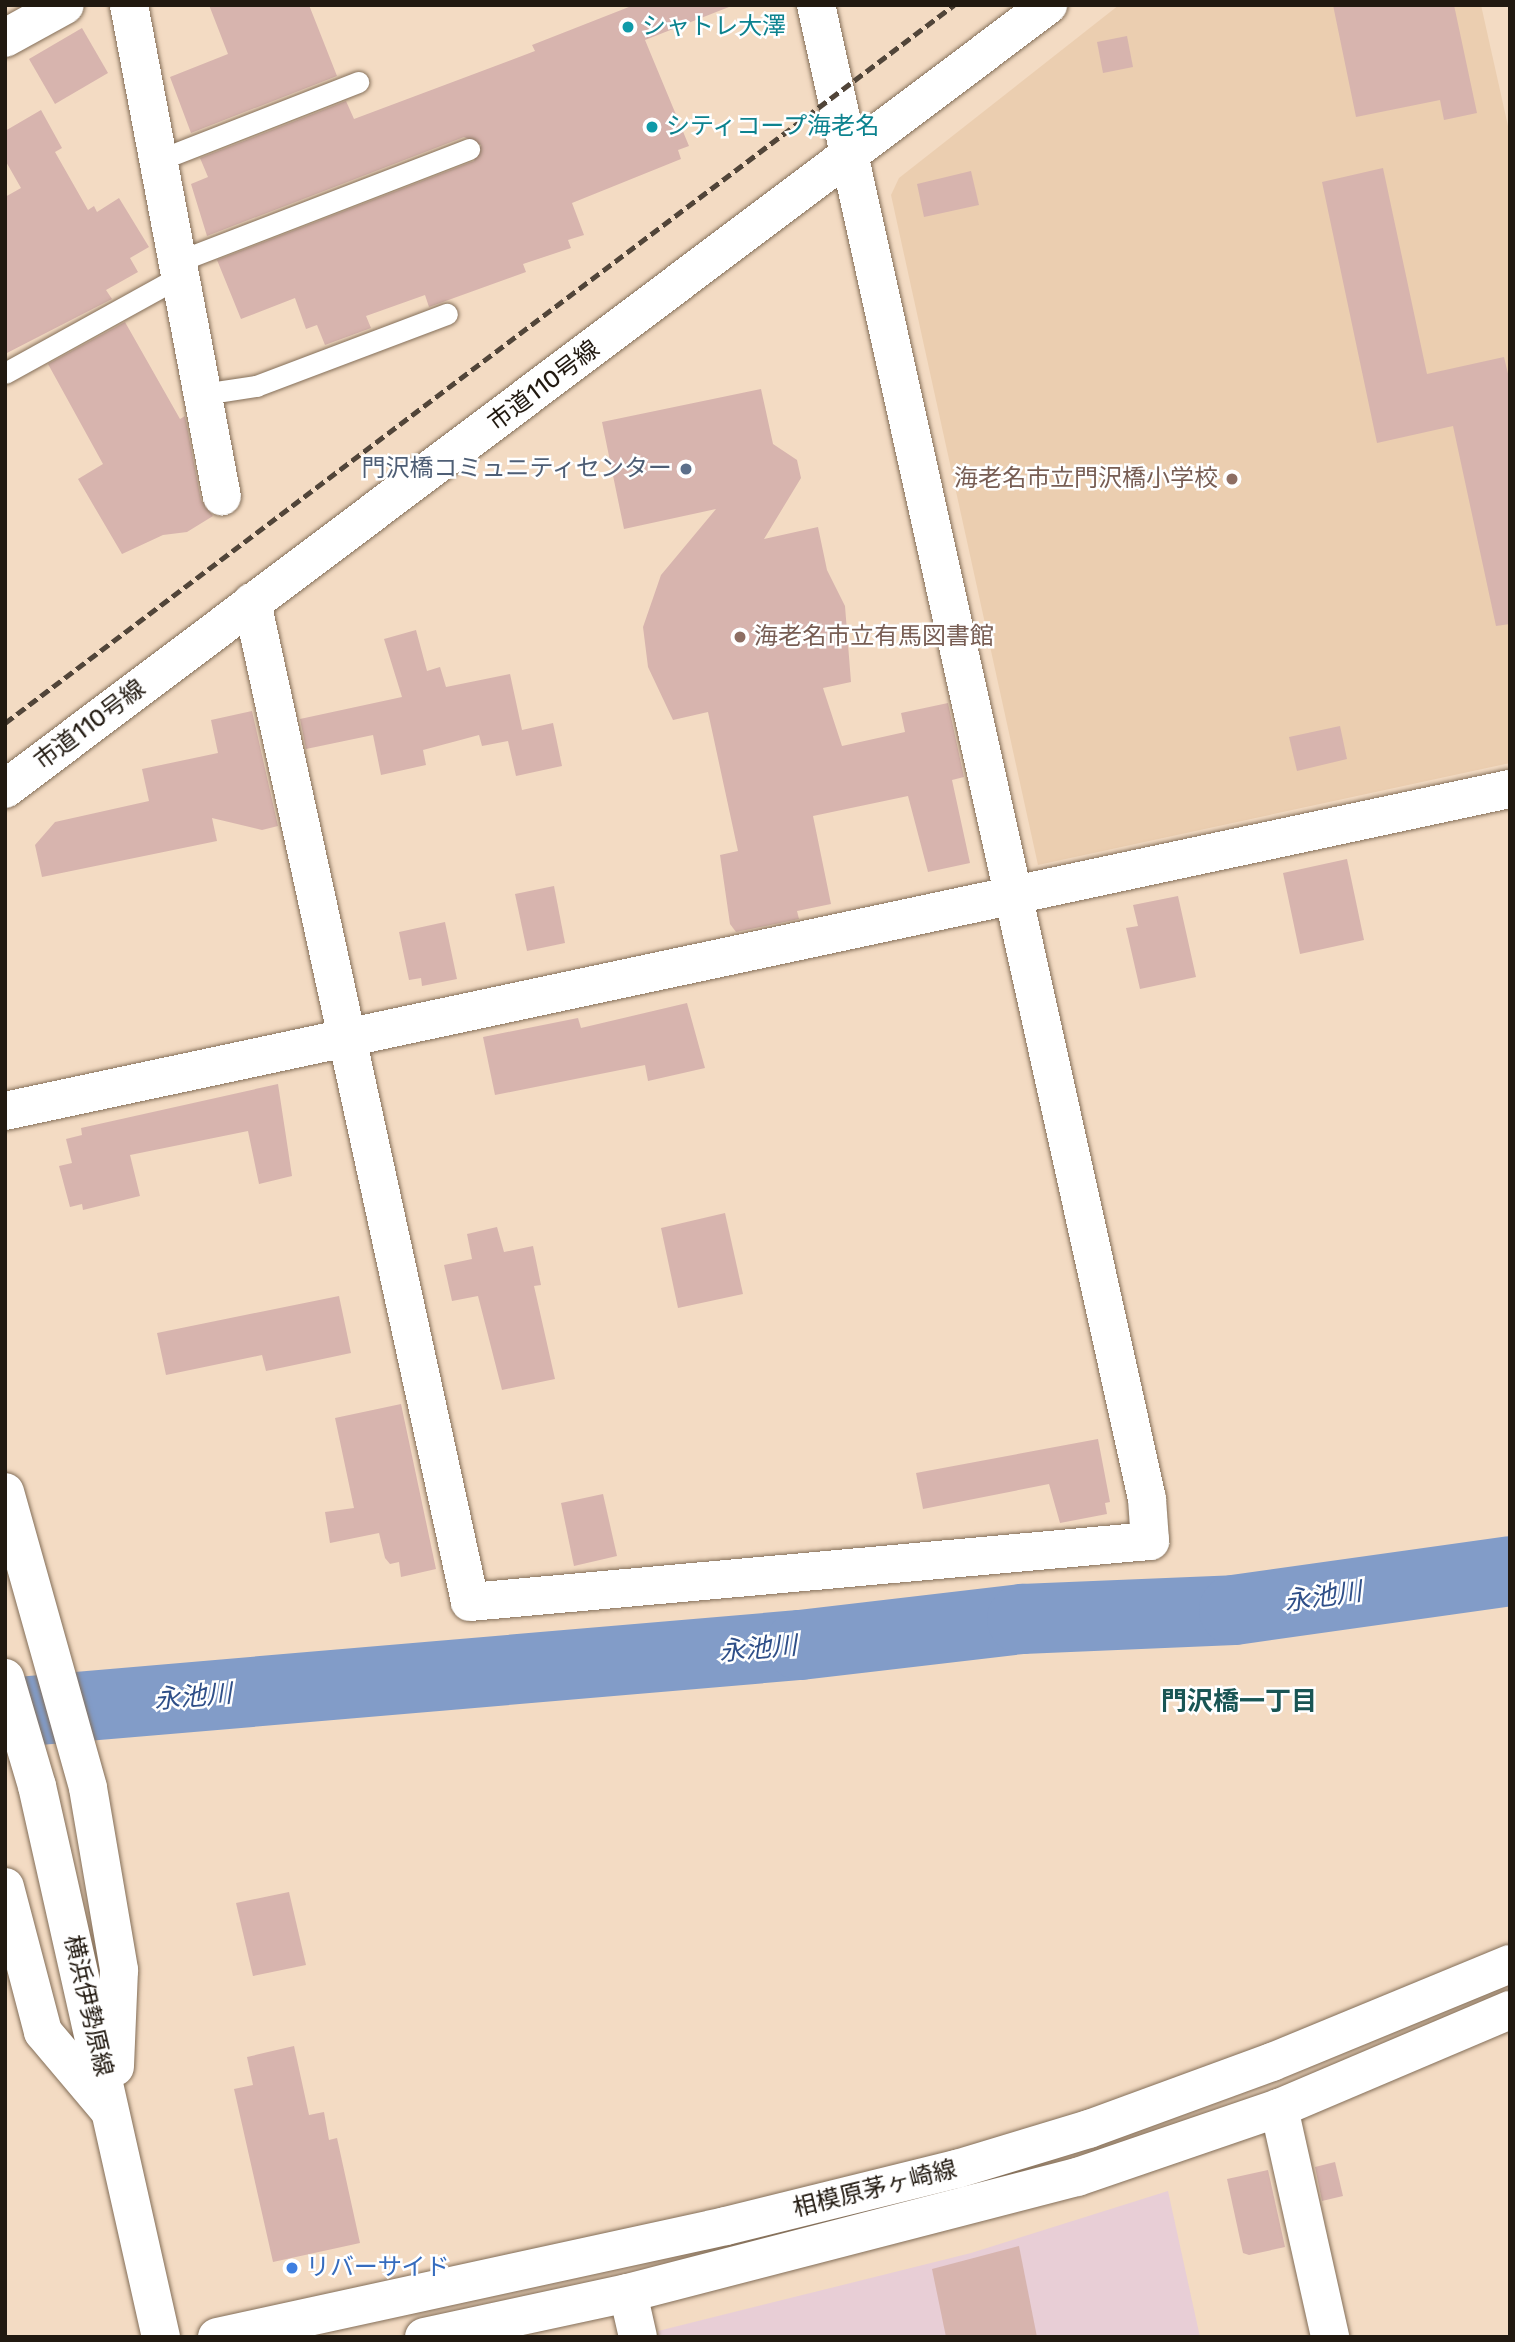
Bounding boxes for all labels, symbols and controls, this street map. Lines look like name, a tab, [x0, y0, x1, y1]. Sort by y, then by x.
place label: シャトレ大澤	[642, 13, 786, 41]
marker: シャトレ大澤	[620, 19, 636, 35]
place label: シティコープ海老名	[666, 113, 882, 141]
marker: シティコープ海老名	[644, 119, 660, 135]
street label: 市道110号線	[483, 335, 605, 437]
place label: 門沢橋コミュニティセンター	[360, 455, 672, 483]
marker: 門沢橋コミュニティセンター	[678, 461, 694, 477]
place label: 海老名市立門沢橋小学校	[954, 465, 1218, 493]
marker: 海老名市立門沢橋小学校	[1224, 471, 1240, 487]
place label: 海老名市立有馬図書館	[754, 623, 994, 651]
marker: 海老名市立有馬図書館	[732, 629, 748, 645]
street label: 市道110号線	[29, 674, 151, 776]
water label: 永池川	[1282, 1576, 1364, 1618]
water label: 永池川	[718, 1630, 798, 1668]
water label: 永池川	[153, 1678, 233, 1716]
district label: 門沢橋一丁目	[1161, 1686, 1317, 1718]
street label: 横浜伊勢原線	[58, 1933, 118, 2079]
street label: 相模原茅ヶ崎線	[790, 2155, 960, 2223]
place label: リバーサイド	[306, 2254, 450, 2282]
marker: リバーサイド	[284, 2260, 300, 2276]

